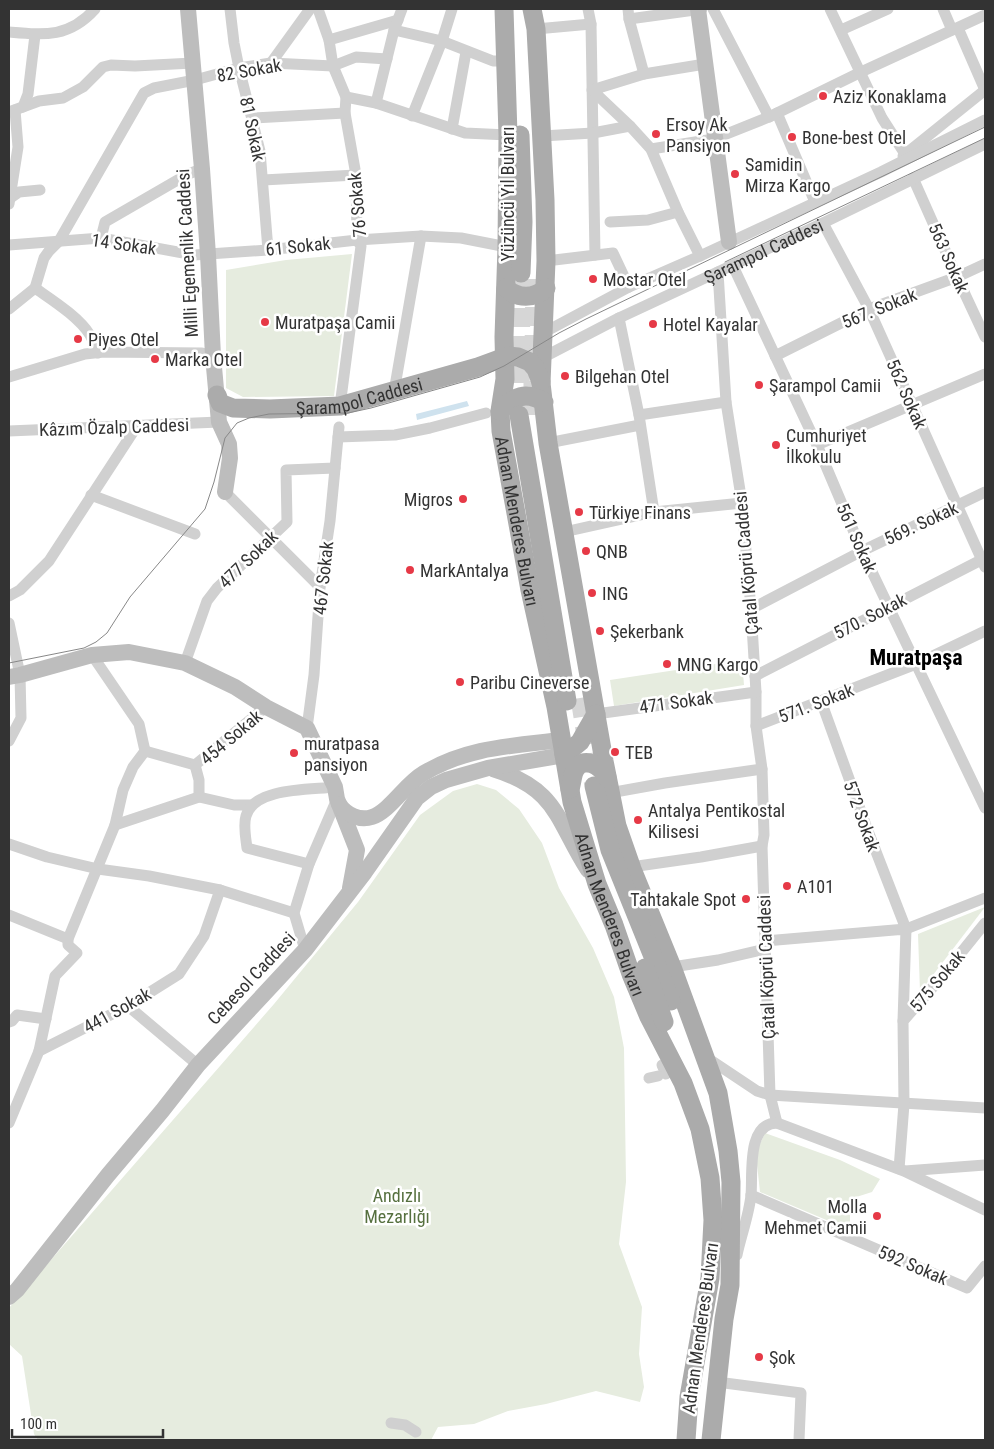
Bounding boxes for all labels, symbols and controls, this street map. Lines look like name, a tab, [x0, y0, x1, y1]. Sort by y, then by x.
street label: 82 Sokak	[215, 54, 283, 86]
place label: Aziz Konaklama	[833, 86, 947, 107]
marker: Aziz Konaklama	[817, 90, 829, 102]
street label: 81 Sokak	[236, 95, 270, 163]
place label: Ersoy Ak Pansiyon	[666, 114, 731, 156]
street label: Yüzüncü Yıl Bulvarı	[497, 127, 518, 261]
place label: Bone-best Otel	[802, 127, 906, 148]
marker: Ersoy Ak Pansiyon	[650, 128, 662, 140]
marker: Bone-best Otel	[786, 131, 798, 143]
place label: Samidin Mirza Kargo	[745, 154, 831, 196]
street label: Milli Egemenlik Caddesi	[172, 168, 202, 338]
marker: Samidin Mirza Kargo	[729, 168, 741, 180]
street label: 76 Sokak	[344, 172, 370, 238]
street label: Şarampol Caddesi	[700, 214, 826, 288]
street label: 563 Sokak	[924, 220, 974, 296]
street label: 14 Sokak	[90, 229, 158, 259]
street label: 61 Sokak	[265, 232, 331, 260]
place label: Mostar Otel	[603, 269, 686, 290]
marker: Mostar Otel	[587, 273, 599, 285]
street label: 567. Sokak	[839, 284, 919, 332]
place label: Muratpaşa Camii	[275, 312, 395, 333]
place label: Hotel Kayalar	[663, 314, 758, 335]
marker: Muratpaşa Camii	[259, 316, 271, 328]
marker: Hotel Kayalar	[647, 318, 659, 330]
place label: Piyes Otel	[88, 329, 159, 350]
marker: Piyes Otel	[72, 333, 84, 345]
place label: Marka Otel	[165, 349, 242, 370]
marker: Marka Otel	[149, 353, 161, 365]
street label: 562 Sokak	[882, 356, 932, 432]
place label: Bilgehan Otel	[575, 366, 669, 387]
marker: Bilgehan Otel	[559, 370, 571, 382]
street label: Şarampol Caddesi	[296, 373, 425, 418]
place label: Şarampol Camii	[769, 375, 881, 396]
marker: Şarampol Camii	[753, 379, 765, 391]
street label: Kâzım Özalp Caddesi	[39, 414, 189, 440]
place label: Cumhuriyet İlkokulu	[786, 425, 867, 467]
street label: Adnan Menderes Bulvarı	[492, 434, 544, 608]
marker: Cumhuriyet İlkokulu	[770, 439, 782, 451]
place label: Migros	[404, 489, 453, 510]
street label: Çatal Köprü Caddesi	[729, 490, 763, 636]
marker: Migros	[457, 493, 469, 505]
street label: 569. Sokak	[881, 497, 961, 549]
street label: 561 Sokak	[832, 500, 882, 576]
place label: Türkiye Finans	[589, 502, 691, 523]
marker: Türkiye Finans	[573, 506, 585, 518]
street label: 477 Sokak	[214, 526, 282, 592]
street label: 467 Sokak	[309, 540, 337, 616]
place label: QNB	[596, 541, 628, 562]
marker: QNB	[580, 545, 592, 557]
place label: MarkAntalya	[420, 560, 509, 581]
marker: MarkAntalya	[404, 564, 416, 576]
place label: ING	[602, 583, 628, 604]
marker: ING	[586, 587, 598, 599]
street label: 570. Sokak	[830, 589, 910, 643]
place label: Şekerbank	[610, 621, 684, 642]
marker: Şekerbank	[594, 625, 606, 637]
district label: Muratpaşa	[869, 645, 963, 670]
place label: MNG Kargo	[677, 654, 758, 675]
marker: MNG Kargo	[661, 658, 673, 670]
place label: Paribu Cineverse	[470, 672, 589, 693]
marker: Paribu Cineverse	[454, 676, 466, 688]
street label: 571. Sokak	[775, 679, 857, 727]
street label: 471 Sokak	[638, 686, 714, 718]
street label: 454 Sokak	[196, 705, 266, 769]
place label: muratpasa pansiyon	[304, 733, 380, 775]
place label: TEB	[625, 742, 653, 763]
marker: TEB	[609, 746, 621, 758]
marker: muratpasa pansiyon	[288, 747, 300, 759]
street label: 572 Sokak	[839, 778, 885, 854]
place label: Antalya Pentikostal Kilisesi	[648, 800, 785, 842]
marker: Antalya Pentikostal Kilisesi	[632, 814, 644, 826]
street label: Adnan Menderes Bulvarı	[571, 830, 650, 999]
place label: A101	[797, 876, 834, 897]
marker: A101	[781, 880, 793, 892]
place label: Tahtakale Spot	[630, 889, 736, 910]
marker: Tahtakale Spot	[740, 893, 752, 905]
street label: Çatal Köprü Caddesi	[753, 895, 779, 1039]
street label: Cebesol Caddesi	[203, 927, 299, 1029]
street label: 575 Sokak	[905, 946, 969, 1016]
street label: 441 Sokak	[80, 983, 154, 1037]
park label: Andızlı Mezarlığı	[364, 1185, 430, 1227]
place label: Molla Mehmet Camii	[764, 1196, 867, 1238]
marker: Molla Mehmet Camii	[871, 1210, 883, 1222]
street label: Adnan Menderes Bulvarı	[678, 1241, 722, 1415]
street label: 592 Sokak	[875, 1241, 951, 1289]
place label: Şok	[769, 1347, 795, 1368]
marker: Şok	[753, 1351, 765, 1363]
scale bar	[12, 1406, 164, 1438]
text: 100 m	[20, 1415, 57, 1433]

